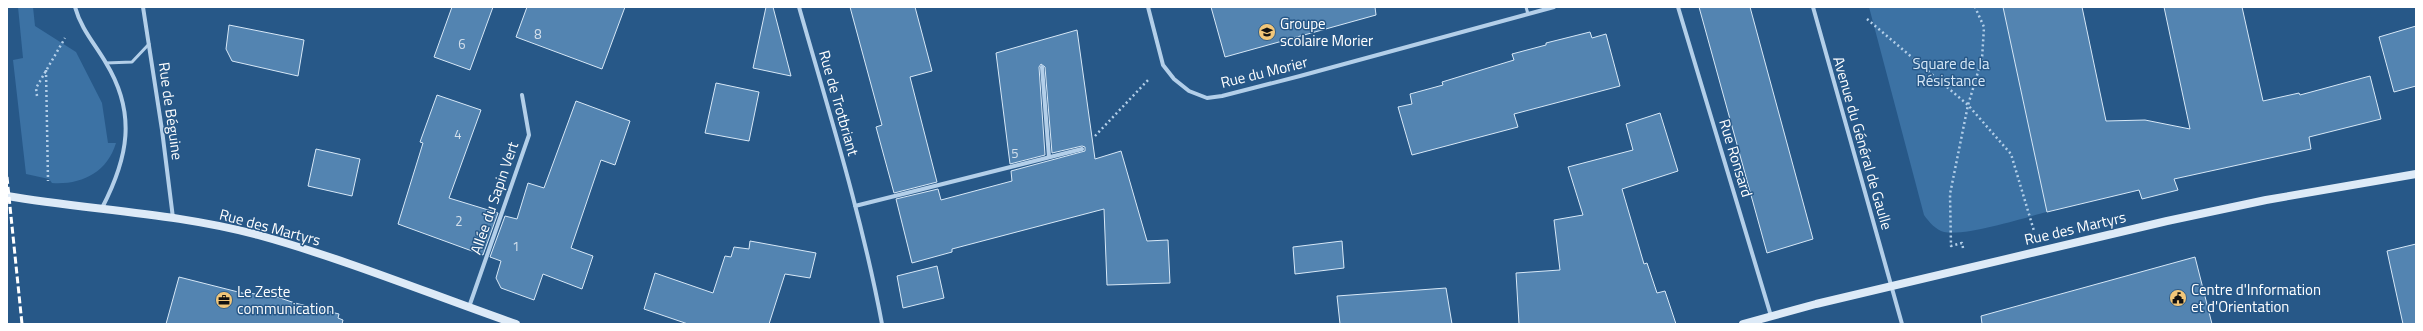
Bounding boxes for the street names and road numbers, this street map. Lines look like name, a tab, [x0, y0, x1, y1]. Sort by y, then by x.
street label: Rue de Trotbriant	[813, 48, 865, 159]
street label: Rue du Morier	[1218, 50, 1310, 94]
street label: Avenue du Général de Gaulle	[1827, 54, 1899, 232]
street label: Rue de Béguine	[153, 61, 189, 161]
street label: Rue Ronsard	[1713, 116, 1759, 200]
street label: Allée du Sapin Vert	[464, 138, 524, 258]
street label: Rue des Martyrs	[217, 202, 323, 252]
street label: Rue des Martyrs	[2022, 205, 2128, 251]

